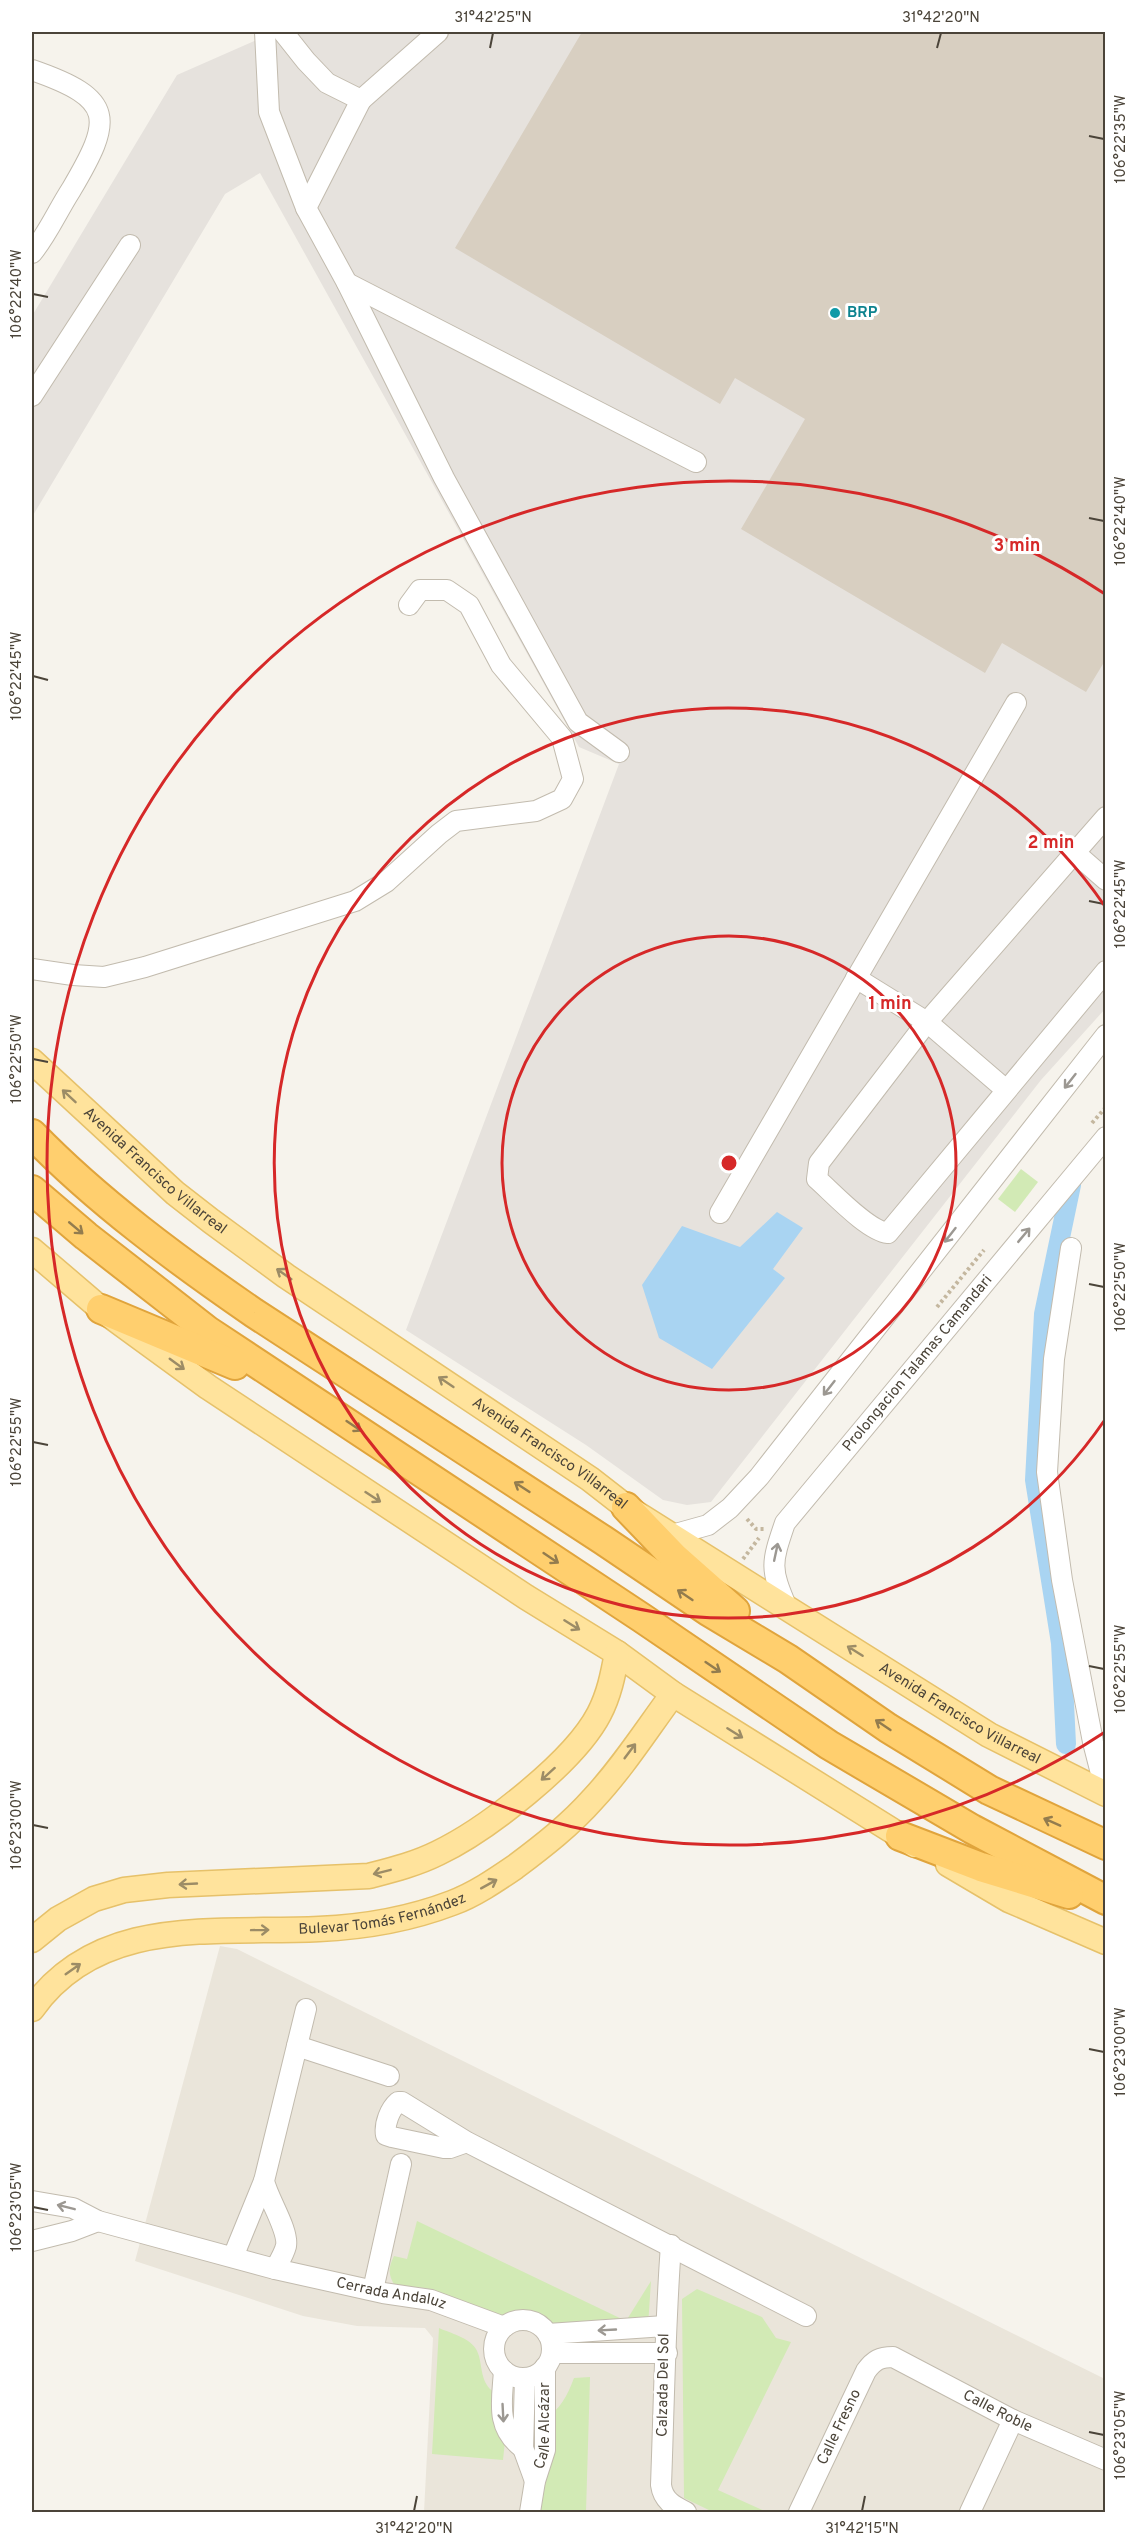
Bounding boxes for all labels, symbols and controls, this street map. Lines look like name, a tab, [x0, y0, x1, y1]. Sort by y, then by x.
text: 31°42'25"N	[454, 9, 532, 28]
text: 31°42'20"N	[902, 9, 980, 28]
text: 106°22'35"W	[1112, 95, 1131, 183]
text: 106°22'40"W	[8, 249, 27, 339]
place label: BRP	[847, 304, 878, 323]
marker: BRP	[828, 306, 842, 320]
text: 106°22'40"W	[1112, 476, 1131, 566]
text: 3 min	[994, 535, 1040, 558]
text: 106°22'45"W	[8, 631, 27, 721]
text: 2 min	[1027, 832, 1075, 855]
text: 106°22'45"W	[1112, 859, 1131, 949]
text: 1 min	[868, 993, 912, 1016]
text: 106°22'50"W	[8, 1014, 27, 1104]
one-way arrow	[1064, 1073, 1076, 1089]
one-way arrow	[62, 1089, 77, 1103]
street label: Avenida Francisco Villarreal	[79, 1103, 230, 1239]
centre of rings	[719, 1153, 739, 1173]
one-way arrow	[68, 1221, 83, 1235]
one-way arrow	[943, 1227, 956, 1243]
one-way arrow	[1018, 1227, 1031, 1243]
text: 106°22'50"W	[1112, 1242, 1131, 1332]
one-way arrow	[276, 1268, 292, 1280]
street label: Prolongacion Talamas Camandari	[839, 1271, 997, 1456]
one-way arrow	[168, 1358, 184, 1370]
one-way arrow	[438, 1376, 455, 1388]
one-way arrow	[822, 1380, 835, 1396]
street label: Avenida Francisco Villarreal	[468, 1393, 631, 1514]
text: 106°22'55"W	[8, 1397, 27, 1487]
one-way arrow	[346, 1420, 362, 1432]
one-way arrow	[514, 1481, 531, 1493]
one-way arrow	[364, 1491, 381, 1503]
one-way arrow	[771, 1543, 782, 1562]
one-way arrow	[543, 1552, 560, 1565]
one-way arrow	[677, 1589, 693, 1601]
one-way arrow	[563, 1620, 580, 1632]
text: 106°22'55"W	[1112, 1624, 1131, 1714]
one-way arrow	[847, 1644, 864, 1656]
street label: Avenida Francisco Villarreal	[875, 1659, 1044, 1769]
one-way arrow	[705, 1660, 722, 1673]
one-way arrow	[875, 1719, 892, 1731]
one-way arrow	[726, 1727, 743, 1739]
one-way arrow	[623, 1743, 636, 1759]
one-way arrow	[541, 1767, 556, 1781]
text: 106°23'00"W	[8, 1780, 27, 1870]
one-way arrow	[1043, 1815, 1061, 1826]
one-way arrow	[373, 1867, 392, 1879]
one-way arrow	[178, 1878, 198, 1889]
one-way arrow	[480, 1878, 497, 1890]
street label: Bulevar Tomás Fernández	[298, 1889, 469, 1939]
one-way arrow	[250, 1924, 270, 1936]
one-way arrow	[64, 1962, 81, 1975]
text: 106°23'00"W	[1112, 2007, 1131, 2097]
text: 106°23'05"W	[8, 2162, 27, 2252]
one-way arrow	[57, 2200, 76, 2212]
street label: Cerrada Andaluz	[334, 2273, 449, 2314]
one-way arrow	[597, 2325, 617, 2336]
street label: Calzada Del Sol	[654, 2333, 674, 2437]
street label: Calle Alcázar	[530, 2382, 555, 2472]
street label: Calle Fresno	[813, 2386, 865, 2468]
street label: Calle Roble	[960, 2386, 1035, 2437]
text: 106°23'05"W	[1112, 2390, 1131, 2480]
one-way arrow	[498, 2403, 509, 2423]
text: 31°42'20"N	[375, 2520, 453, 2539]
text: 31°42'15"N	[825, 2520, 899, 2539]

